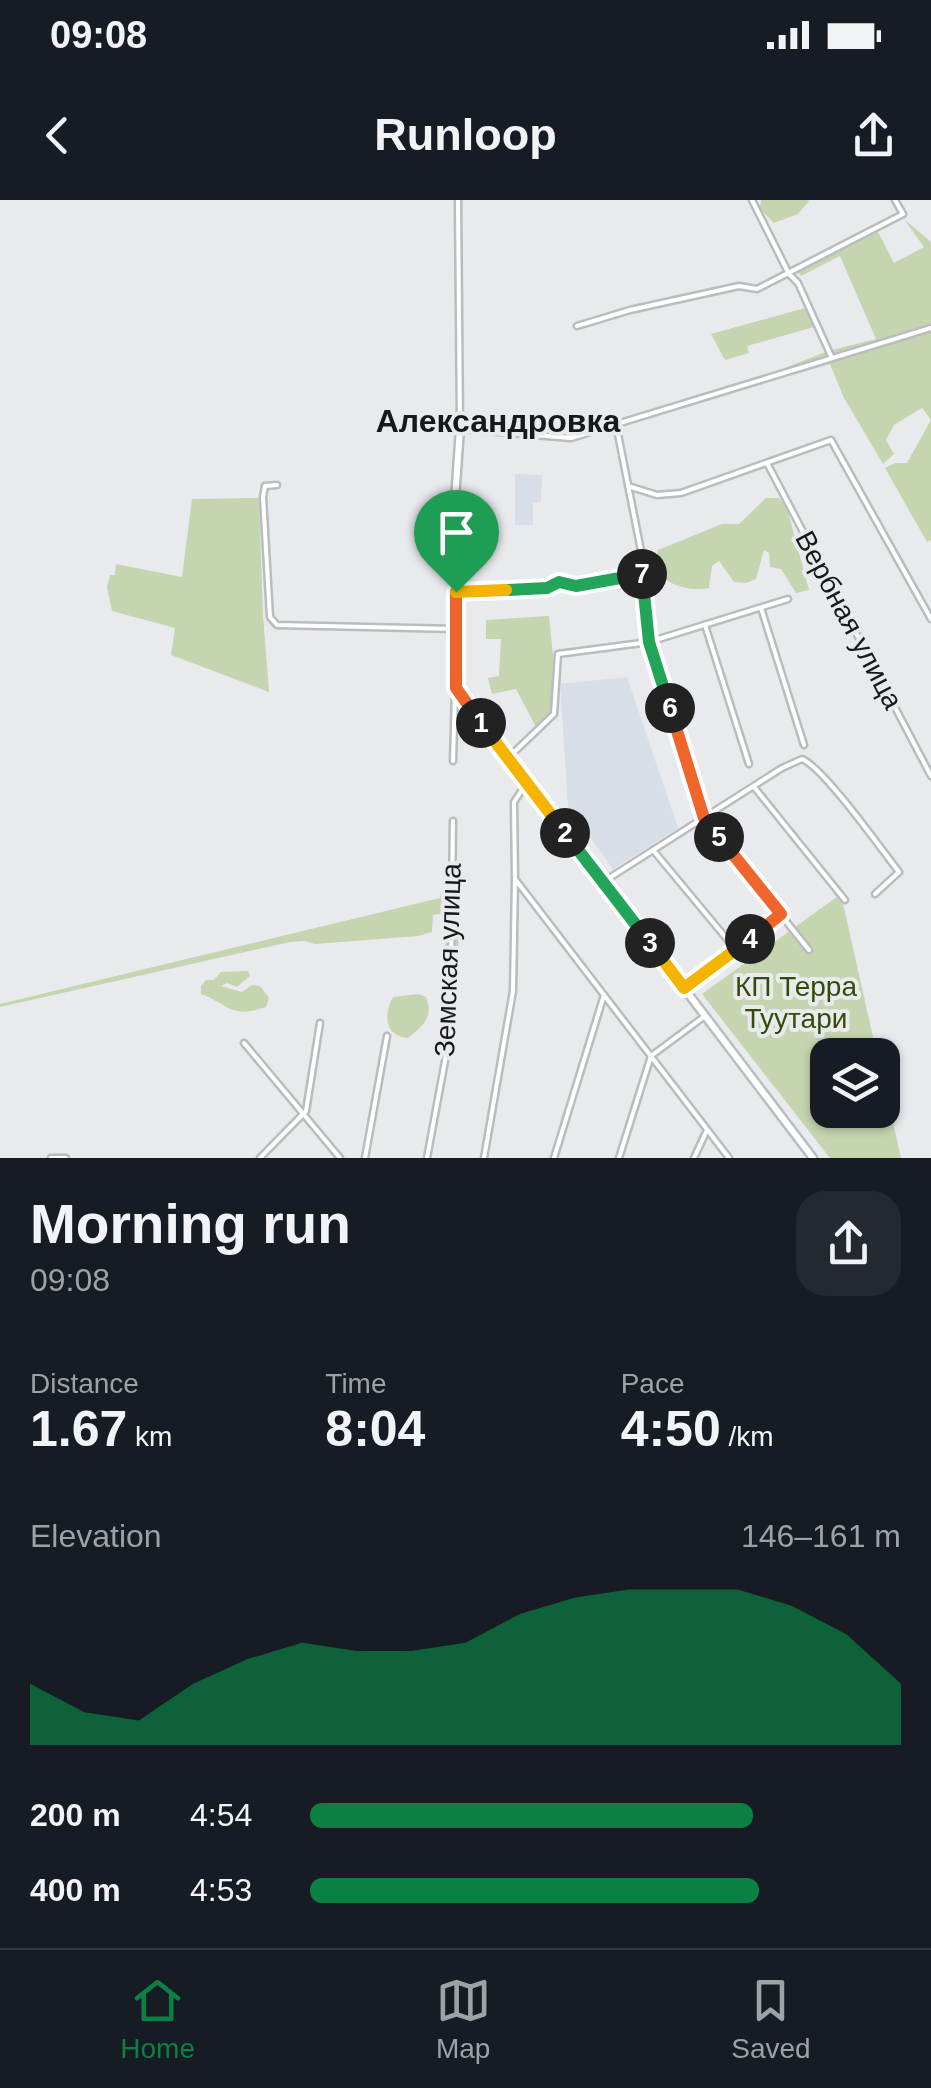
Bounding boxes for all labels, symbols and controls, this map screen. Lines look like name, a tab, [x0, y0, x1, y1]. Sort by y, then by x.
text: 09:08	[50, 14, 147, 56]
icon: back	[30, 108, 85, 163]
icon: share	[846, 108, 901, 163]
text: Runloop	[374, 109, 557, 160]
district label: Александровка	[376, 403, 621, 439]
pin	[414, 490, 499, 593]
icon: arrive	[429, 505, 484, 560]
street label: Вербная улица	[789, 526, 909, 715]
pin: 7	[617, 549, 667, 599]
text: 7	[634, 558, 650, 589]
pin: 6	[645, 683, 695, 733]
text: 6	[662, 692, 678, 723]
pin: 1	[456, 698, 506, 748]
text: 1	[473, 707, 489, 738]
pin: 2	[540, 808, 590, 858]
pin: 5	[694, 812, 744, 862]
text: 2	[557, 817, 573, 848]
text: 5	[711, 821, 727, 852]
street label: Земская улица	[429, 862, 467, 1058]
pin: 4	[725, 914, 775, 964]
pin: 3	[625, 918, 675, 968]
text: 4	[742, 923, 758, 954]
text: 3	[642, 927, 658, 958]
park label: КП Терра Туутари	[735, 971, 857, 1034]
map controls	[810, 1038, 900, 1128]
button: layers	[810, 1038, 900, 1128]
button: share	[796, 1191, 901, 1296]
text: Morning run	[30, 1193, 351, 1255]
text: 09:08	[30, 1262, 110, 1298]
text: Distance	[30, 1368, 139, 1399]
text: Time	[325, 1368, 387, 1399]
text: Pace	[621, 1368, 684, 1399]
text: 1.67	[30, 1401, 127, 1457]
text: 8:04	[325, 1401, 425, 1457]
text: 4:50	[621, 1401, 721, 1457]
text: km	[127, 1421, 172, 1452]
text: /km	[721, 1421, 774, 1452]
text: Elevation	[30, 1518, 162, 1554]
text: 146–161 m	[741, 1518, 901, 1554]
text: 200 m	[30, 1797, 121, 1833]
text: 4:54	[190, 1797, 252, 1833]
text: 400 m	[30, 1872, 121, 1908]
text: 4:53	[190, 1872, 252, 1908]
tab: Home	[120, 1973, 195, 2065]
tab: Map	[436, 1973, 491, 2065]
tab: Saved	[731, 1973, 811, 2065]

